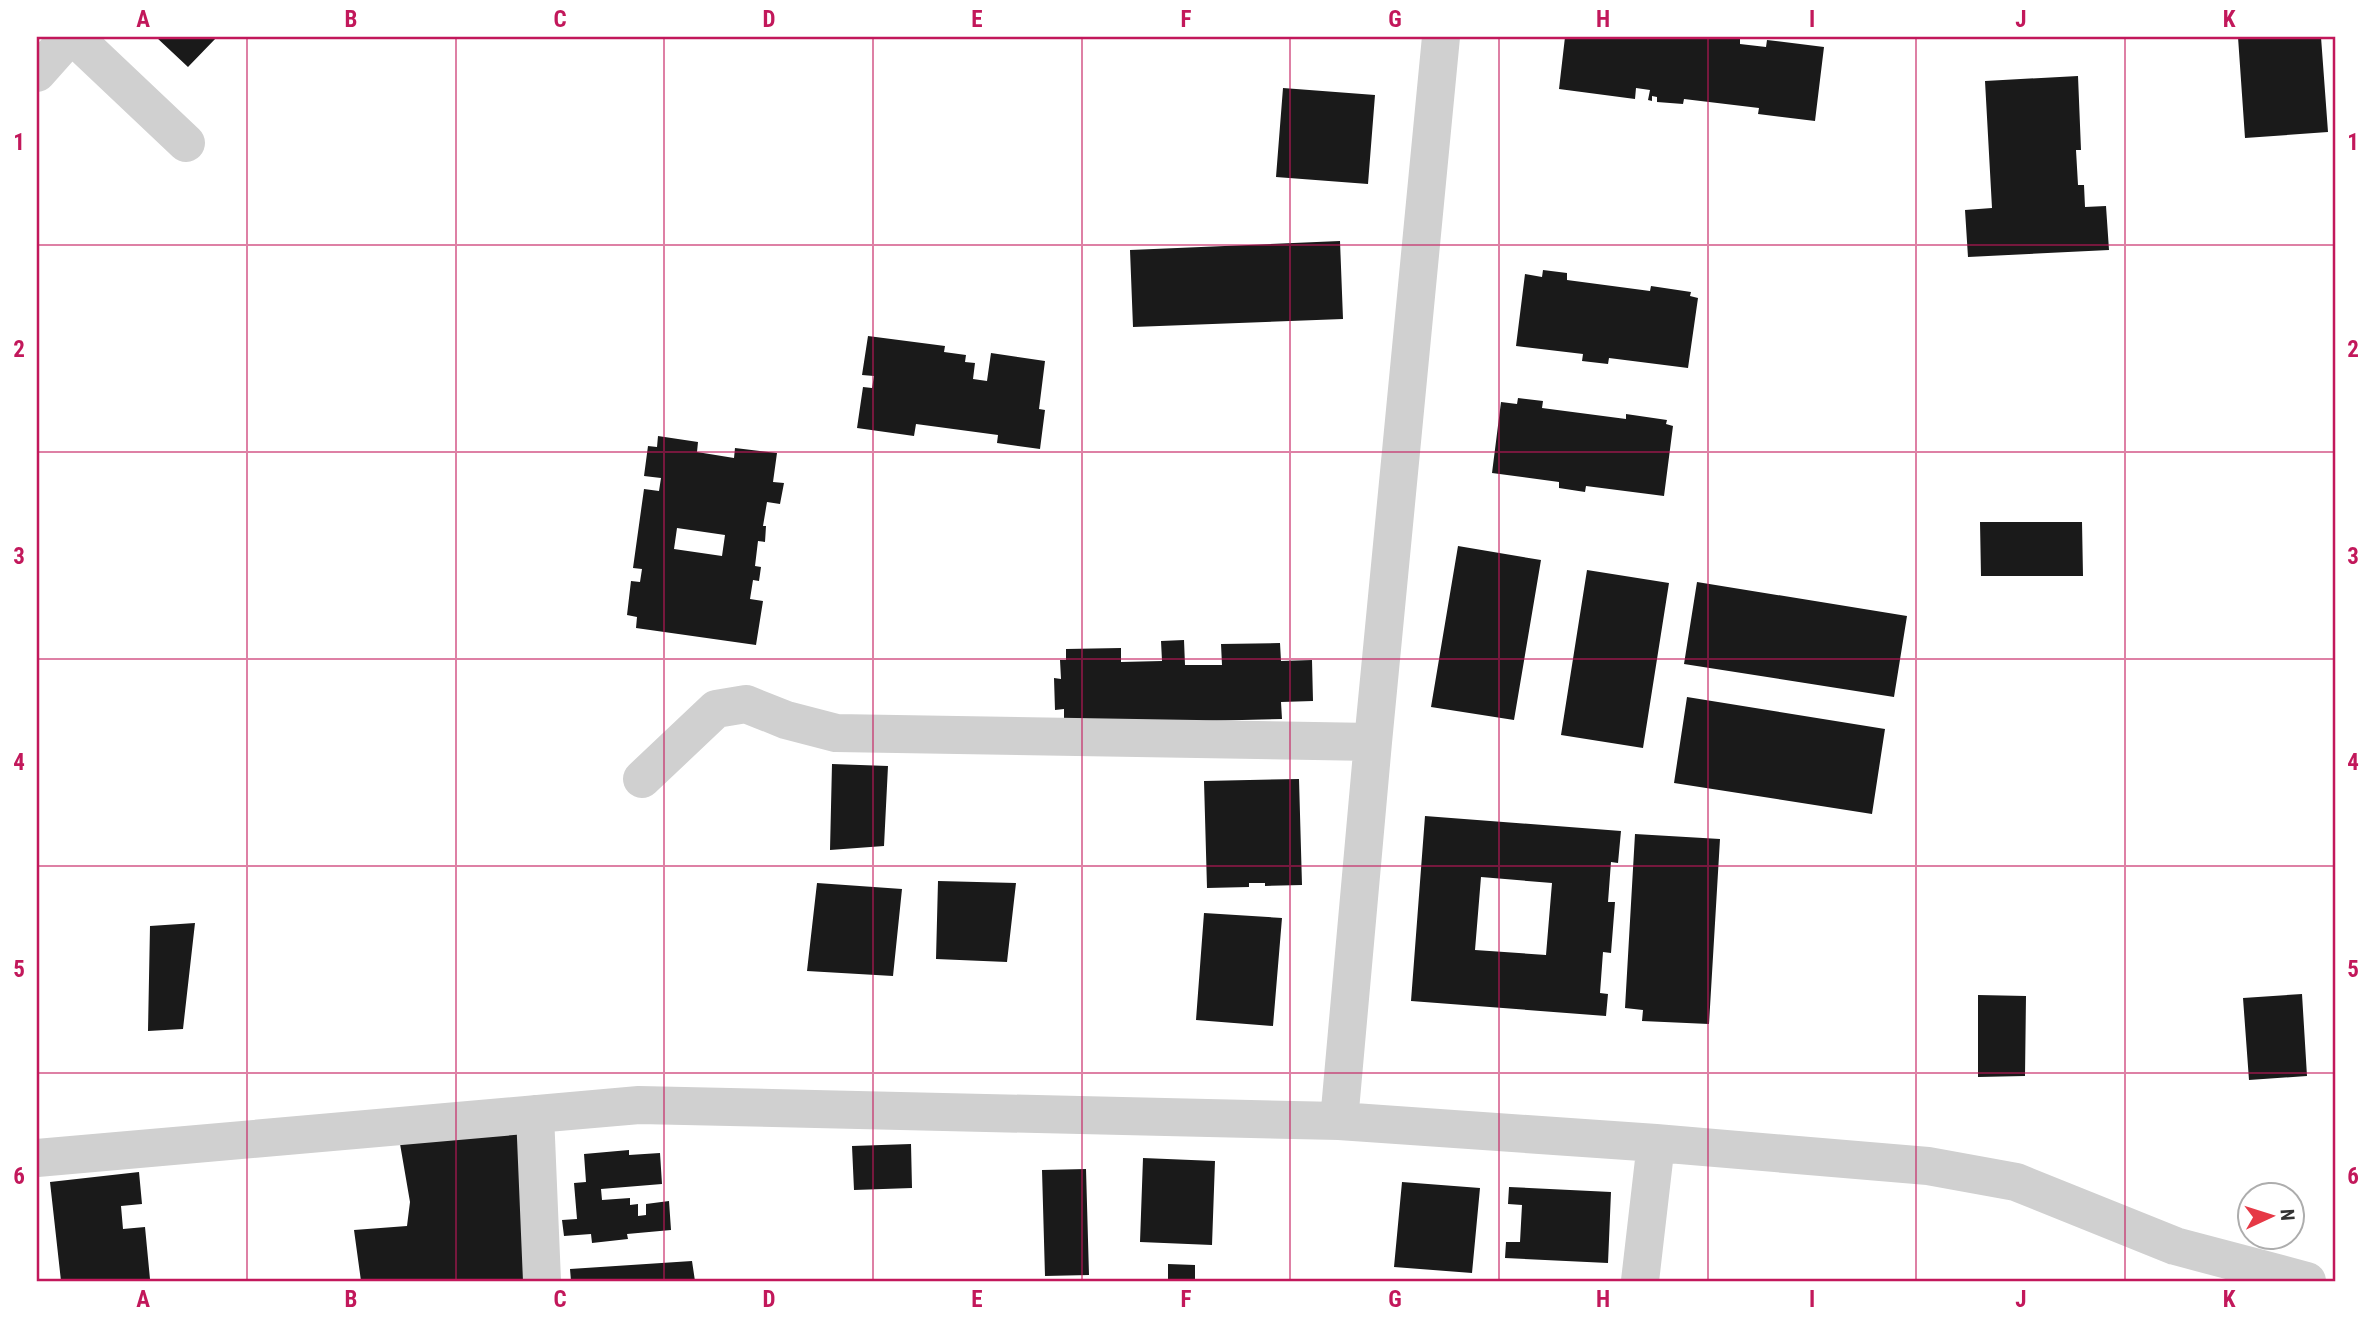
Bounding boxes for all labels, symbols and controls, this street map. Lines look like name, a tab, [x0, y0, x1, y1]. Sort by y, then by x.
text: A	[136, 6, 150, 33]
text: B	[345, 6, 357, 33]
text: C	[553, 6, 567, 33]
text: D	[763, 6, 776, 33]
text: E	[971, 6, 983, 33]
text: F	[1181, 6, 1192, 33]
text: G	[1388, 6, 1402, 33]
text: H	[1596, 6, 1610, 33]
text: I	[1809, 6, 1815, 33]
text: J	[2015, 6, 2027, 33]
text: K	[2223, 6, 2236, 33]
text: 1	[13, 129, 25, 156]
text: 1	[2347, 129, 2359, 156]
text: 2	[13, 336, 25, 363]
text: 2	[2347, 336, 2359, 363]
text: 3	[13, 543, 25, 570]
text: 3	[2347, 543, 2359, 570]
text: 4	[13, 749, 25, 776]
text: 4	[2347, 749, 2359, 776]
text: 5	[13, 956, 25, 983]
text: 5	[2347, 956, 2359, 983]
text: 6	[13, 1163, 25, 1190]
text: 6	[2347, 1163, 2359, 1190]
north arrow	[2236, 1182, 2306, 1252]
text: N	[2276, 1208, 2299, 1221]
text: A	[136, 1286, 150, 1313]
text: B	[345, 1286, 357, 1313]
text: C	[553, 1286, 567, 1313]
text: D	[763, 1286, 776, 1313]
text: E	[971, 1286, 983, 1313]
text: F	[1181, 1286, 1192, 1313]
text: G	[1388, 1286, 1402, 1313]
text: H	[1596, 1286, 1610, 1313]
text: I	[1809, 1286, 1815, 1313]
text: J	[2015, 1286, 2027, 1313]
text: K	[2223, 1286, 2236, 1313]

